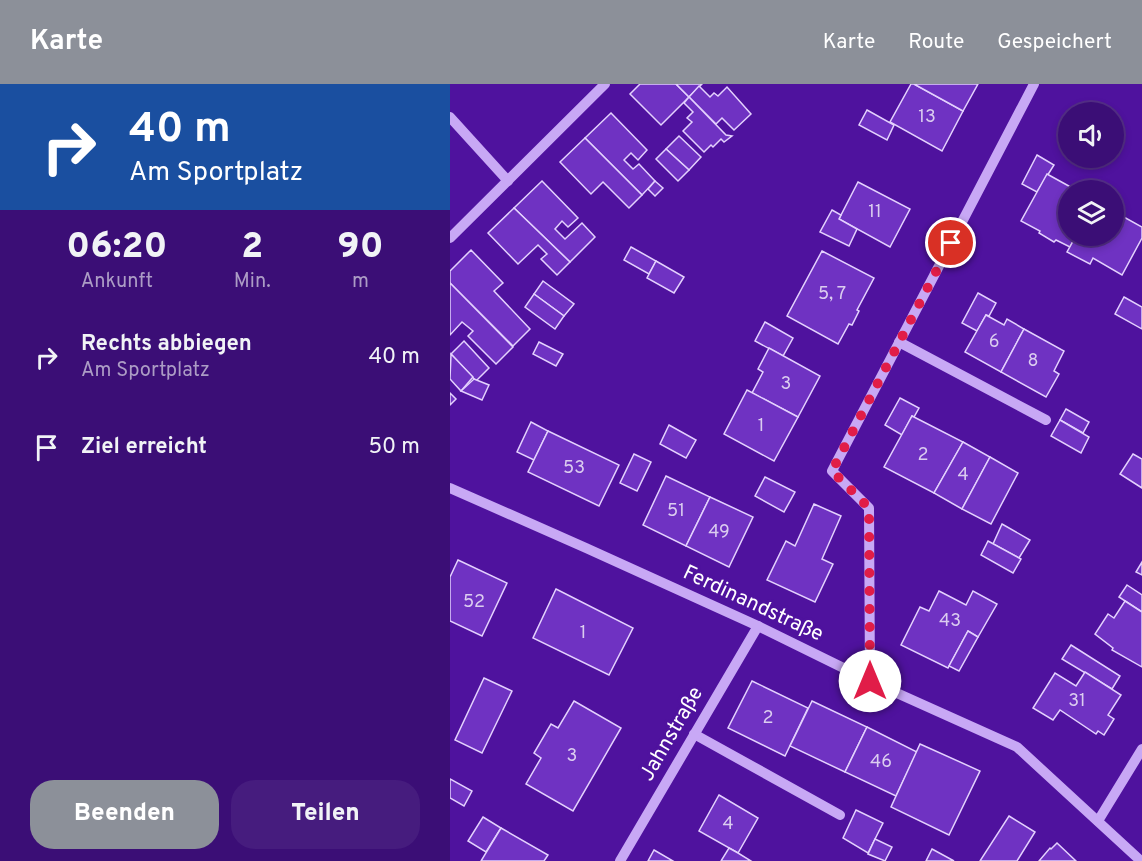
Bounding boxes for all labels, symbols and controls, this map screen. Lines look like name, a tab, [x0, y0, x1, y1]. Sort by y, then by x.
text: Karte	[30, 24, 103, 60]
text: Karte	[823, 29, 875, 56]
text: Route	[908, 29, 964, 56]
text: Gespeichert	[997, 29, 1112, 56]
map controls	[1058, 102, 1124, 246]
button: sound	[1058, 102, 1124, 168]
text: 40 m	[129, 104, 231, 157]
house number: 13	[918, 106, 936, 129]
icon: right	[30, 108, 108, 186]
text: Am Sportplatz	[129, 156, 303, 190]
button: layers	[1058, 180, 1124, 246]
house number: 11	[868, 201, 882, 224]
pin	[925, 217, 976, 268]
text: 06:20	[66, 225, 167, 271]
text: 2	[241, 225, 263, 271]
text: 90	[337, 225, 384, 271]
icon: arrive	[934, 226, 967, 259]
text: Ankunft	[81, 269, 153, 295]
text: Min.	[234, 269, 271, 295]
text: m	[352, 269, 369, 295]
house number: 5, 7	[818, 283, 846, 306]
text: Rechts abbiegen	[81, 331, 252, 358]
house number: 6	[989, 331, 999, 354]
icon: right	[30, 341, 63, 374]
text: 40 m	[368, 344, 420, 371]
house number: 8	[1028, 350, 1039, 373]
text: Am Sportplatz	[81, 358, 210, 384]
house number: 3	[781, 373, 791, 396]
house number: 1	[758, 415, 764, 438]
icon: arrive	[30, 431, 63, 464]
text: Ziel erreicht	[81, 434, 207, 461]
text: 50 m	[368, 434, 420, 461]
house number: 2	[917, 444, 929, 467]
house number: 53	[563, 457, 585, 480]
house number: 4	[957, 464, 969, 487]
house number: 51	[667, 500, 685, 523]
house number: 49	[708, 521, 730, 544]
street label: Ferdinandstraße	[678, 560, 828, 648]
house number: 52	[463, 591, 485, 614]
house number: 43	[939, 610, 961, 633]
house number: 1	[580, 622, 586, 645]
position arrow	[838, 649, 902, 713]
street label: Jahnstraße	[634, 682, 710, 786]
house number: 31	[1068, 690, 1086, 713]
house number: 2	[762, 707, 774, 730]
house number: 3	[567, 745, 577, 768]
house number: 46	[870, 751, 892, 774]
button: Beenden	[30, 780, 219, 849]
button: Teilen	[231, 780, 420, 849]
house number: 4	[722, 813, 734, 836]

